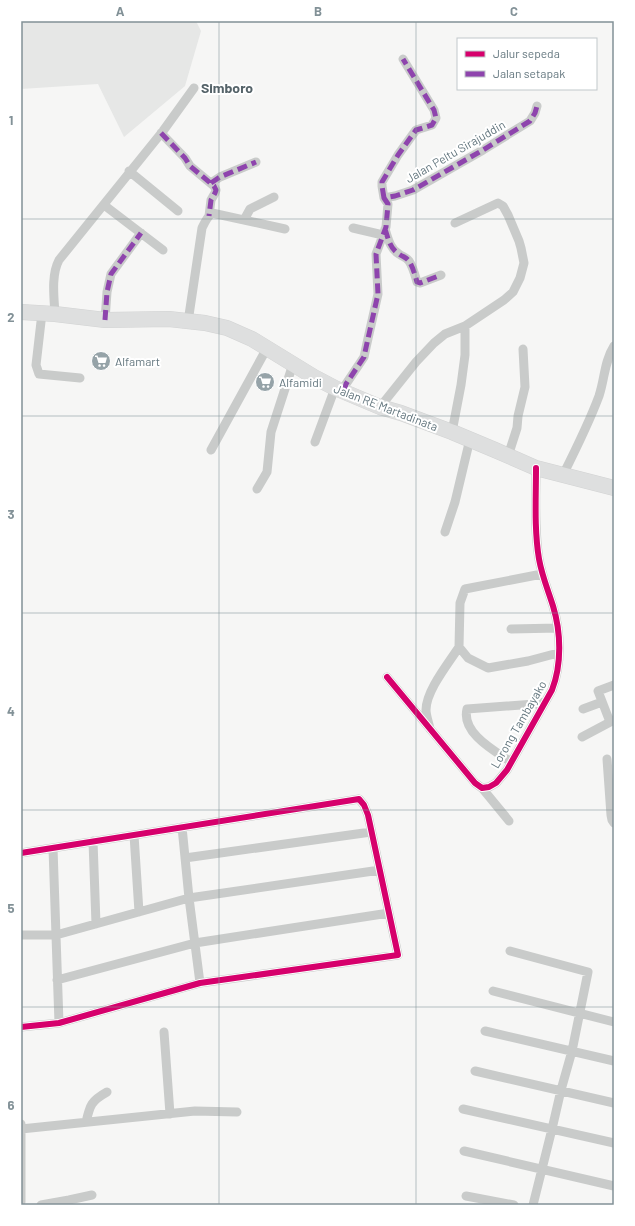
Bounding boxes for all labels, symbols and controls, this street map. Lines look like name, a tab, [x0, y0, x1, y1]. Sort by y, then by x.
text: A	[116, 3, 125, 19]
text: B	[314, 3, 322, 19]
text: C	[510, 3, 518, 19]
legend	[457, 38, 597, 90]
text: Jalur sepeda	[493, 46, 560, 60]
text: Jalan setapak	[493, 66, 565, 80]
district label: Simboro	[201, 79, 253, 96]
text: 1	[9, 112, 13, 128]
street label: Jalan Peltu Sirajuddin	[403, 117, 507, 185]
text: 2	[7, 309, 15, 325]
supermarket icon: Alfamart	[90, 350, 112, 372]
place label: Alfamart	[115, 354, 160, 368]
supermarket icon: Alfamidi	[254, 371, 276, 393]
place label: Alfamidi	[279, 375, 322, 389]
street label: Jalan RE Martadinata	[332, 381, 440, 433]
text: 3	[7, 506, 15, 522]
street label: Lorong Tambayako	[487, 678, 549, 770]
text: 4	[7, 703, 15, 719]
text: 5	[7, 900, 15, 916]
text: 6	[8, 1097, 15, 1113]

